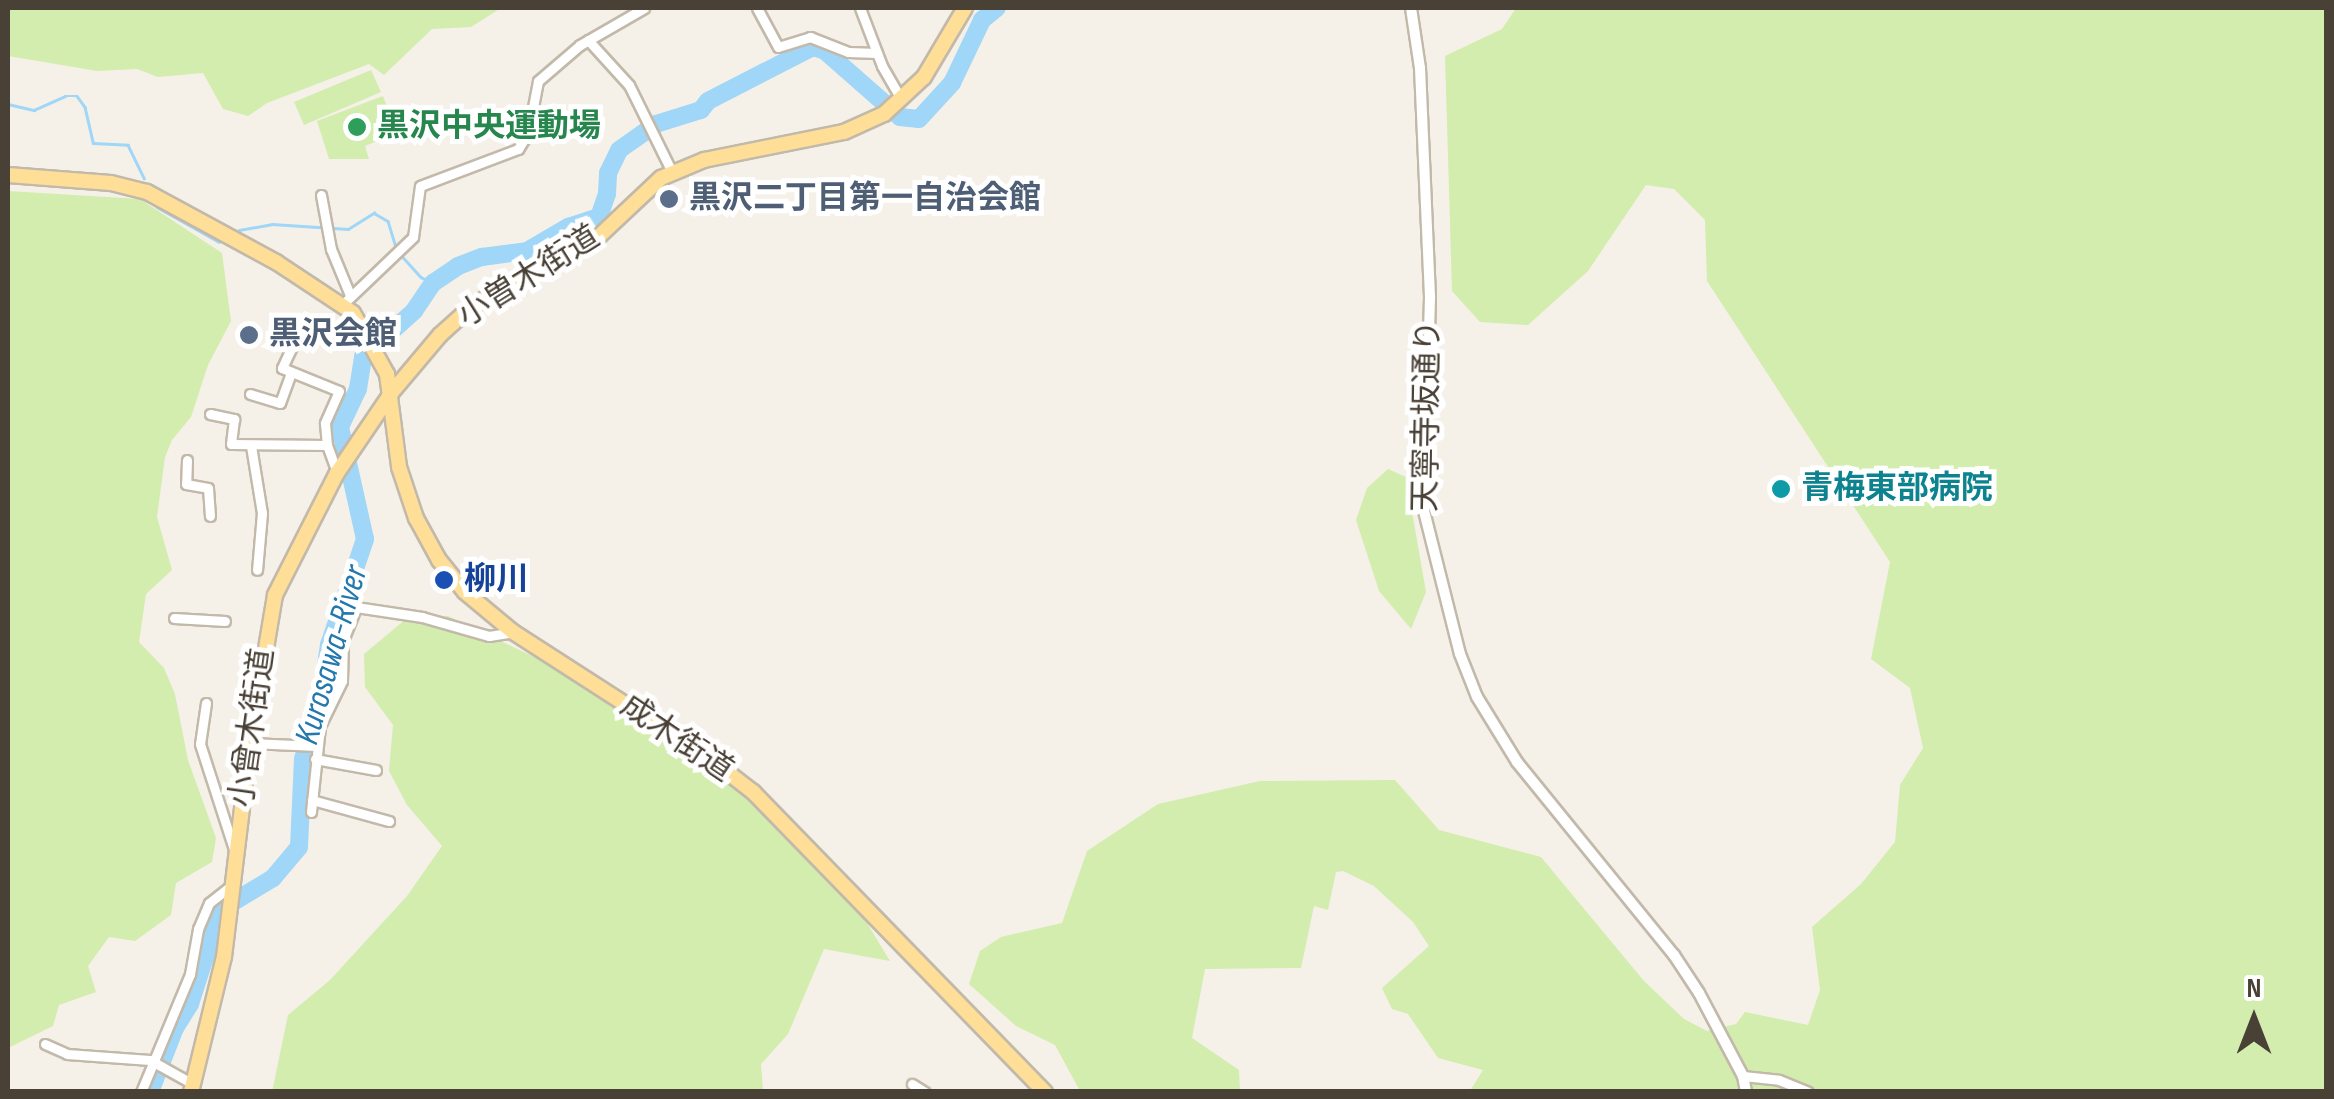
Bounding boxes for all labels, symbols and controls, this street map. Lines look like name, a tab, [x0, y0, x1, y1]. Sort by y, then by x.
place label: 黒沢中央運動場	[377, 108, 601, 146]
marker: 黒沢中央運動場	[346, 116, 368, 138]
place label: 黒沢二丁目第一自治会館	[689, 180, 1041, 218]
marker: 黒沢二丁目第一自治会館	[658, 188, 680, 210]
street label: 小曽木街道	[451, 218, 607, 336]
place label: 黒沢会館	[269, 316, 397, 354]
street label: 天寧寺坂通り	[1407, 320, 1449, 512]
marker: 黒沢会館	[238, 324, 260, 346]
place label: 青梅東部病院	[1801, 470, 1993, 508]
marker: 青梅東部病院	[1770, 478, 1792, 500]
water label: Kurosawa-River	[286, 561, 378, 749]
place label: 柳川	[464, 561, 528, 599]
marker: 柳川	[433, 569, 455, 591]
street label: 小曾木街道	[223, 646, 283, 810]
street label: 成木街道	[612, 687, 740, 791]
north arrow	[2204, 969, 2304, 1069]
text: N	[2247, 972, 2261, 1005]

